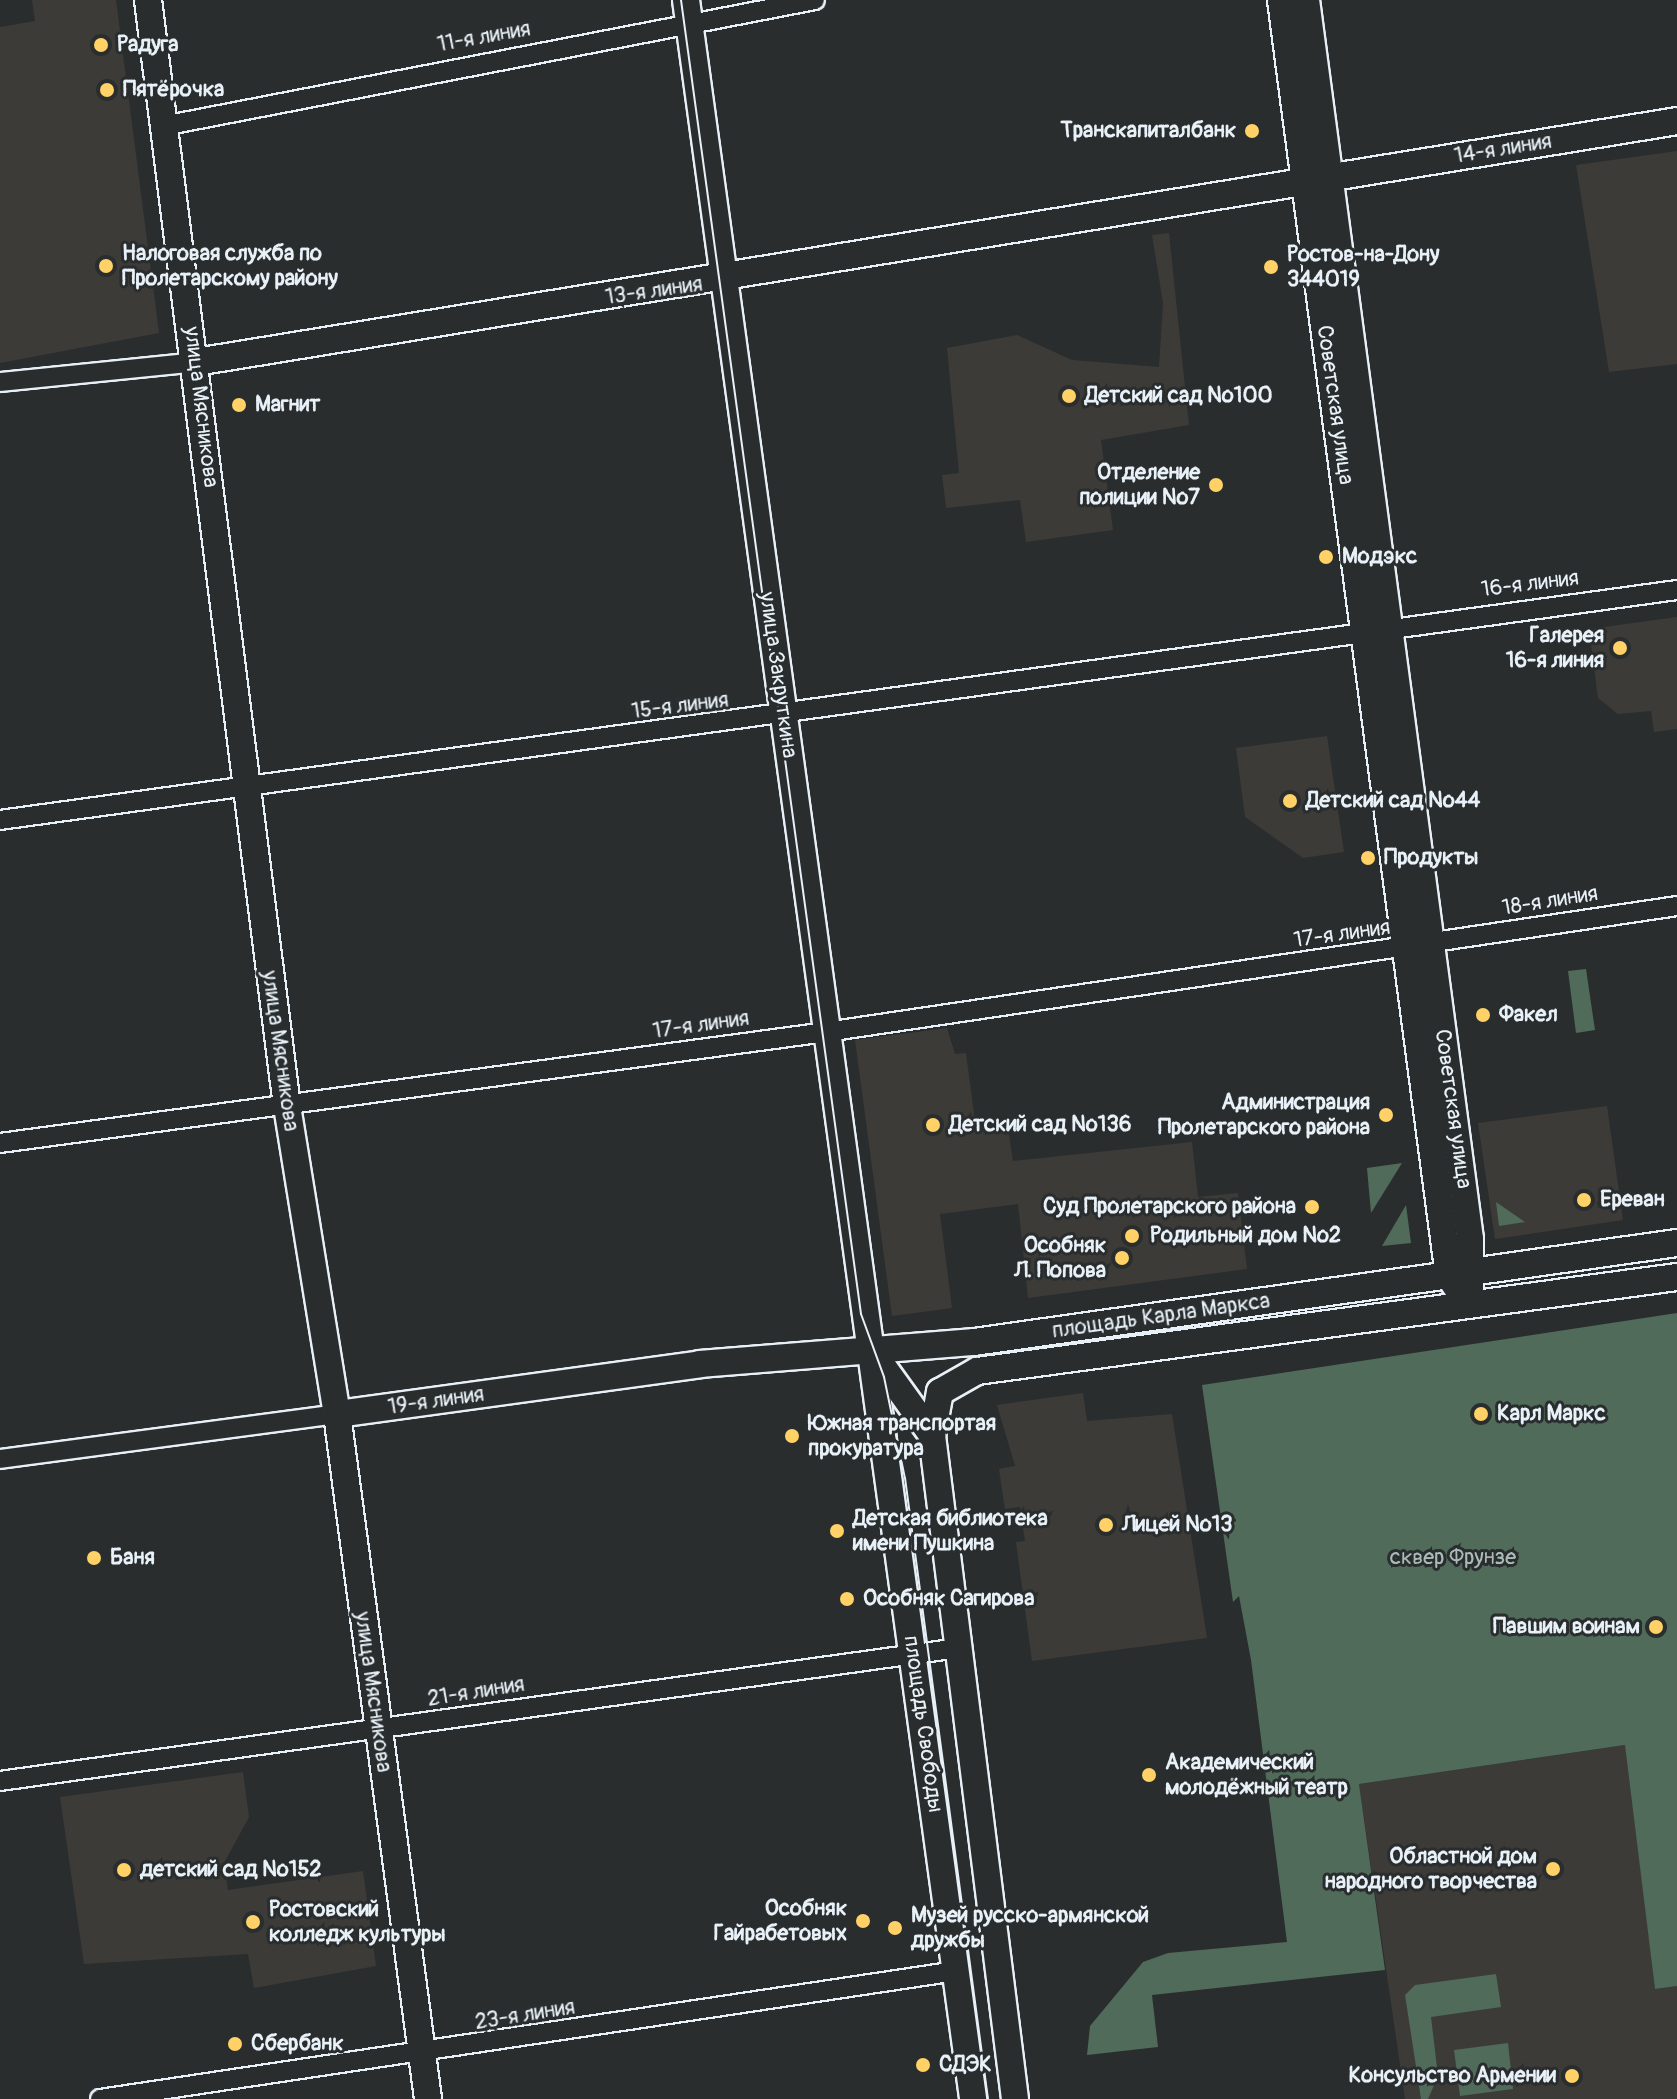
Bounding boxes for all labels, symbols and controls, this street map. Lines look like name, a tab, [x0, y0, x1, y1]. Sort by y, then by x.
street label: 11-я линия	[435, 16, 533, 58]
place label: Радуга	[117, 32, 178, 58]
marker: Радуга	[92, 36, 110, 54]
place label: Пятёрочка	[123, 77, 224, 103]
marker: Пятёрочка	[98, 81, 116, 99]
place label: Транскапиталбанк	[1060, 118, 1236, 144]
marker: Транскапиталбанк	[1243, 122, 1261, 140]
street label: 14-я линия	[1452, 128, 1554, 170]
place label: Налоговая служба по Пролетарскому району	[122, 240, 338, 292]
place label: Ростов-на-Дону 344019	[1287, 241, 1439, 292]
marker: Налоговая служба по Пролетарскому району	[97, 257, 115, 275]
marker: Ростов-на-Дону 344019	[1262, 258, 1280, 276]
street label: 13-я линия	[604, 271, 704, 311]
street label: Советская улица	[1311, 324, 1359, 486]
street label: улица Мясникова	[178, 325, 224, 489]
place label: Детский сад №100	[1085, 383, 1272, 409]
marker: Детский сад №100	[1060, 387, 1078, 405]
place label: Магнит	[255, 392, 320, 418]
marker: Магнит	[230, 396, 248, 414]
place label: Отделение полиции №7	[1079, 459, 1200, 510]
marker: Отделение полиции №7	[1207, 476, 1225, 494]
place label: Модэкс	[1342, 544, 1417, 570]
marker: Модэкс	[1317, 548, 1335, 566]
street label: 16-я линия	[1480, 565, 1580, 603]
street label: улица Закруткина	[753, 590, 803, 760]
place label: Галерея 16-я линия	[1506, 622, 1604, 674]
marker: Галерея 16-я линия	[1611, 639, 1629, 657]
street label: 15-я линия	[630, 687, 730, 725]
place label: Детский сад №44	[1306, 788, 1480, 814]
marker: Детский сад №44	[1281, 792, 1299, 810]
place label: Продукты	[1384, 845, 1479, 871]
marker: Продукты	[1359, 849, 1377, 867]
street label: 18-я линия	[1500, 880, 1600, 922]
street label: 17-я линия	[1292, 914, 1392, 954]
street label: улица Мясникова	[256, 969, 304, 1133]
place label: Факел	[1499, 1002, 1558, 1028]
street label: 17-я линия	[651, 1005, 751, 1045]
marker: Факел	[1474, 1006, 1492, 1024]
street label: Советская улица	[1429, 1028, 1477, 1190]
place label: Администрация Пролетарского района	[1158, 1089, 1370, 1140]
marker: Администрация Пролетарского района	[1377, 1106, 1395, 1124]
place label: Детский сад №136	[949, 1112, 1131, 1138]
marker: Детский сад №136	[924, 1116, 942, 1134]
place label: Ереван	[1600, 1187, 1665, 1213]
marker: Ереван	[1575, 1191, 1593, 1209]
place label: Суд Пролетарского района	[1043, 1194, 1296, 1220]
marker: Суд Пролетарского района	[1303, 1198, 1321, 1216]
place label: Родильный дом №2	[1150, 1223, 1341, 1249]
marker: Родильный дом №2	[1121, 1225, 1143, 1247]
place label: Особняк Л. Попова	[1014, 1232, 1106, 1284]
marker: Особняк Л. Попова	[1113, 1249, 1131, 1267]
street label: площадь Карла Маркса	[1050, 1288, 1272, 1344]
street label: 19-я линия	[386, 1381, 486, 1421]
place label: Карл Маркс	[1497, 1401, 1606, 1427]
marker: Карл Маркс	[1472, 1405, 1490, 1423]
place label: Южная транспортая прокуратура	[808, 1410, 996, 1462]
marker: Южная транспортая прокуратура	[783, 1427, 801, 1445]
place label: Детская библиотека имени Пушкина	[853, 1505, 1048, 1556]
place label: Лицей №13	[1122, 1512, 1233, 1538]
marker: Лицей №13	[1097, 1516, 1115, 1534]
marker: Детская библиотека имени Пушкина	[828, 1522, 846, 1540]
place label: Баня	[110, 1545, 155, 1571]
park label: сквер Фрунзе	[1390, 1545, 1516, 1571]
marker: Баня	[85, 1549, 103, 1567]
place label: Особняк Сагирова	[863, 1586, 1034, 1612]
marker: Особняк Сагирова	[838, 1590, 856, 1608]
street label: улица Мясникова	[349, 1610, 397, 1774]
place label: Павшим воинам	[1493, 1614, 1640, 1640]
marker: Павшим воинам	[1647, 1618, 1665, 1636]
street label: площадь Свободы	[897, 1634, 949, 1814]
street label: 21-я линия	[426, 1671, 526, 1713]
place label: Академический молодёжный театр	[1165, 1749, 1348, 1800]
marker: Академический молодёжный театр	[1140, 1766, 1158, 1784]
place label: Областной дом народного творчества	[1325, 1843, 1537, 1894]
place label: детский сад №152	[140, 1857, 322, 1883]
marker: Областной дом народного творчества	[1544, 1860, 1562, 1878]
marker: детский сад №152	[115, 1861, 133, 1879]
place label: Особняк Гайрабетовых	[713, 1895, 847, 1946]
place label: Ростовский колледж культуры	[269, 1896, 446, 1948]
place label: Музей русско-армянской дружбы	[911, 1902, 1149, 1954]
marker: Особняк Гайрабетовых	[854, 1912, 872, 1930]
marker: Ростовский колледж культуры	[244, 1913, 262, 1931]
marker: Музей русско-армянской дружбы	[886, 1919, 904, 1937]
street label: 23-я линия	[473, 1994, 577, 2036]
place label: Сбербанк	[251, 2031, 344, 2057]
marker: Сбербанк	[226, 2035, 244, 2053]
place label: СДЭК	[939, 2052, 992, 2078]
marker: СДЭК	[914, 2056, 932, 2074]
place label: Консульство Армении	[1349, 2063, 1556, 2089]
marker: Консульство Армении	[1563, 2067, 1581, 2085]

